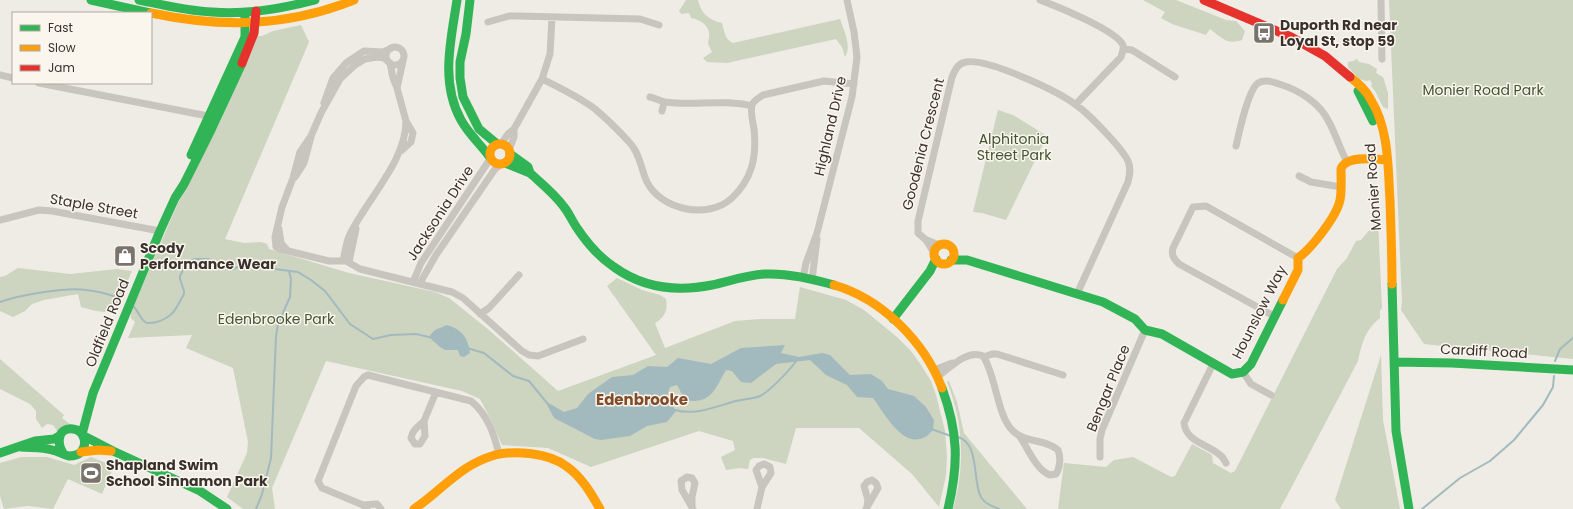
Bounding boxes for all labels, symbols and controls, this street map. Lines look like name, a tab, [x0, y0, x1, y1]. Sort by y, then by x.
legend	[12, 12, 152, 84]
place label: Duporth Rd near Loyal St, stop 59	[1280, 15, 1397, 51]
text: Fast	[48, 19, 73, 36]
bus stop icon: Duporth Rd near Loyal St, stop 59	[1251, 20, 1277, 46]
text: Slow	[48, 39, 76, 56]
text: Jam	[48, 59, 75, 76]
street label: Highland Drive	[809, 74, 851, 178]
street label: Goodenia Crescent	[897, 76, 949, 212]
park label: Monier Road Park	[1422, 80, 1544, 100]
park label: Alphitonia Street Park	[977, 129, 1052, 165]
street label: Monier Road	[1360, 143, 1386, 231]
street label: Jacksonia Drive	[402, 161, 478, 264]
street label: Staple Street	[48, 188, 140, 224]
place label: Scody Performance Wear	[140, 238, 276, 274]
shop icon: Scody Performance Wear	[112, 243, 138, 269]
street label: Hounslow Way	[1227, 262, 1291, 362]
street label: Oldfield Road	[80, 276, 134, 370]
park label: Edenbrooke Park	[218, 309, 335, 329]
street label: Cardiff Road	[1440, 339, 1528, 363]
street label: Bengar Place	[1081, 341, 1135, 435]
district label: Edenbrooke	[596, 389, 688, 410]
place label: Shapland Swim School Sinnamon Park	[106, 455, 268, 491]
sports icon: Shapland Swim School Sinnamon Park	[78, 460, 104, 486]

